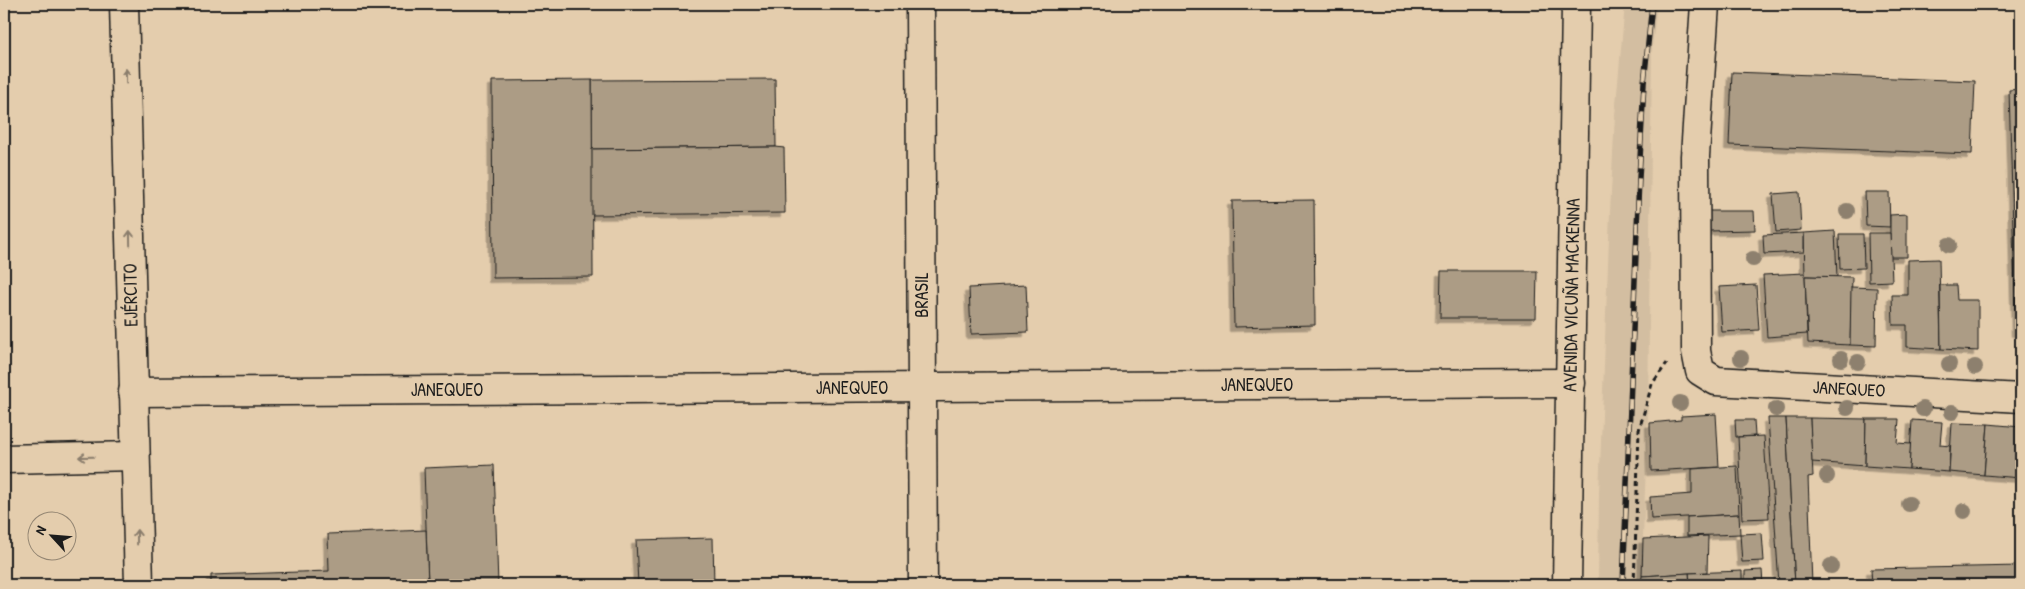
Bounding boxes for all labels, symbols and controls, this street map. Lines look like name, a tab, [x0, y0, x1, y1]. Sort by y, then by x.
one-way arrow	[121, 68, 131, 84]
street label: AVENIDA VICUÑA MACKENNA	[1557, 198, 1586, 392]
one-way arrow	[125, 231, 134, 247]
street label: EJÉRCITO	[117, 263, 144, 327]
street label: BRASIL	[909, 272, 934, 318]
street label: JANEQUEO	[1221, 372, 1293, 397]
street label: JANEQUEO	[1812, 374, 1886, 403]
street label: JANEQUEO	[816, 375, 888, 400]
street label: JANEQUEO	[411, 377, 483, 402]
one-way arrow	[79, 452, 95, 462]
north arrow	[28, 512, 78, 562]
text: N	[30, 522, 50, 538]
one-way arrow	[133, 529, 142, 545]

